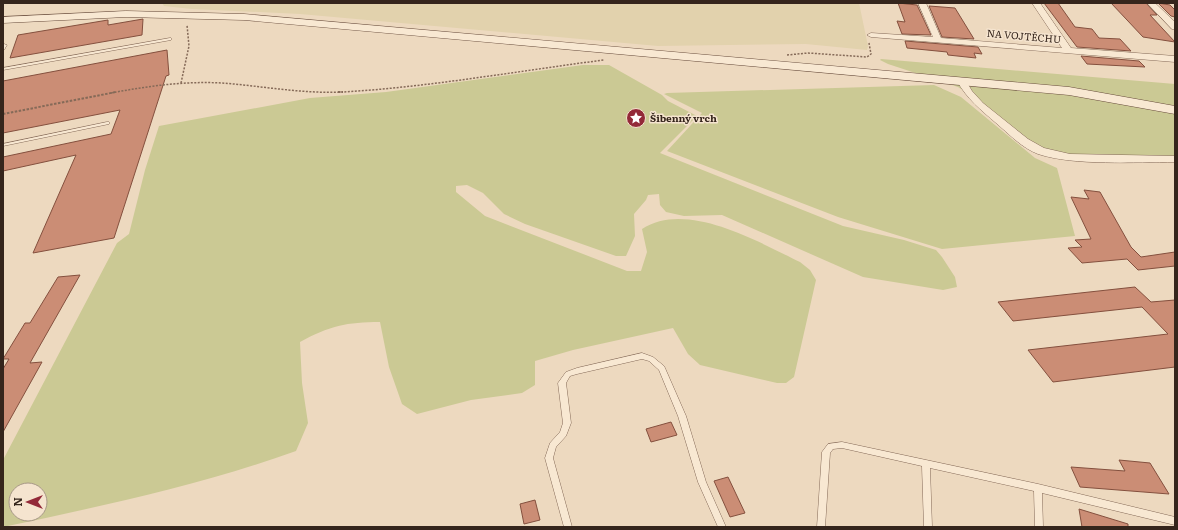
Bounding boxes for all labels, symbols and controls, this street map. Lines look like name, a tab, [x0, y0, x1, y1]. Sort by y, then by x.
street label: NA VOJTĚCHU	[986, 25, 1062, 46]
place icon: Šibenný vrch	[625, 107, 647, 129]
place label: Šibenný vrch	[650, 110, 717, 125]
north arrow	[8, 482, 48, 522]
text: N	[9, 497, 25, 507]

